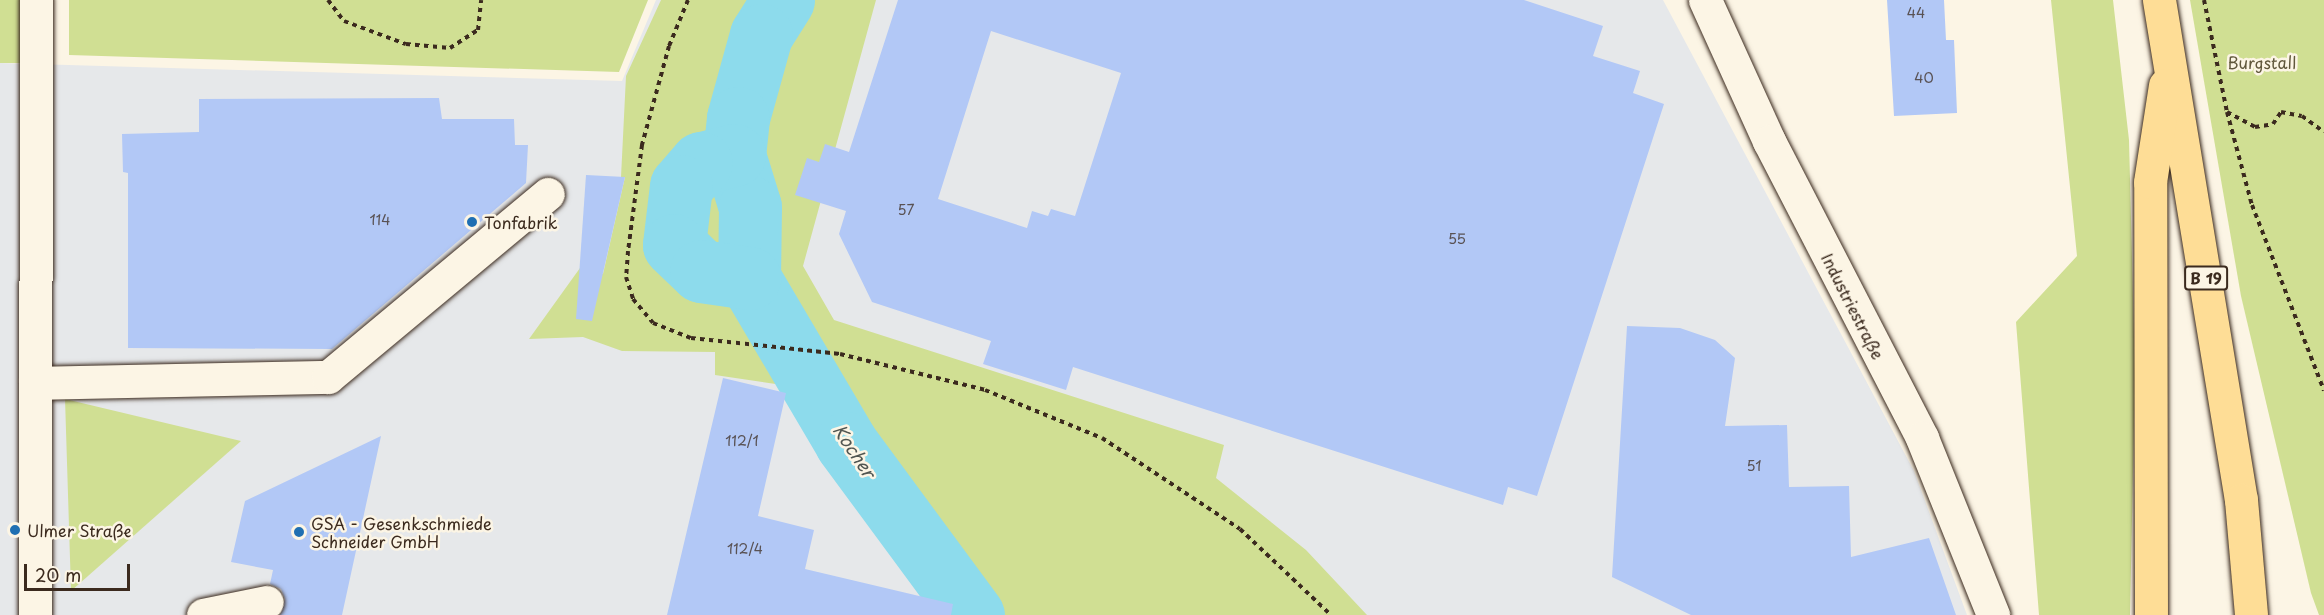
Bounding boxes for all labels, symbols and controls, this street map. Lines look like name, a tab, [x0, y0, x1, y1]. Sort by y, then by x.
house number: 44	[1907, 5, 1925, 21]
park label: Burgstall	[2228, 52, 2296, 72]
house number: 40	[1914, 70, 1934, 86]
house number: 57	[898, 202, 914, 218]
house number: 114	[370, 212, 390, 228]
place label: Tonfabrik	[484, 212, 558, 232]
marker: Tonfabrik	[465, 215, 479, 229]
house number: 55	[1448, 231, 1466, 247]
street label: Industriestraße	[1818, 250, 1888, 362]
road number: B 19	[2184, 266, 2228, 290]
water label: Kocher	[828, 420, 880, 482]
house number: 112/1	[725, 433, 759, 449]
house number: 51	[1747, 458, 1761, 474]
place label: GSA - Gesenkschmiede Schneider GmbH	[311, 513, 493, 551]
place label: Ulmer Straße	[27, 520, 132, 540]
marker: Ulmer Straße	[8, 523, 22, 537]
marker: GSA - Gesenkschmiede Schneider GmbH	[292, 525, 306, 539]
house number: 112/4	[727, 541, 763, 557]
scale bar	[27, 552, 134, 590]
text: 20 m	[35, 561, 81, 588]

